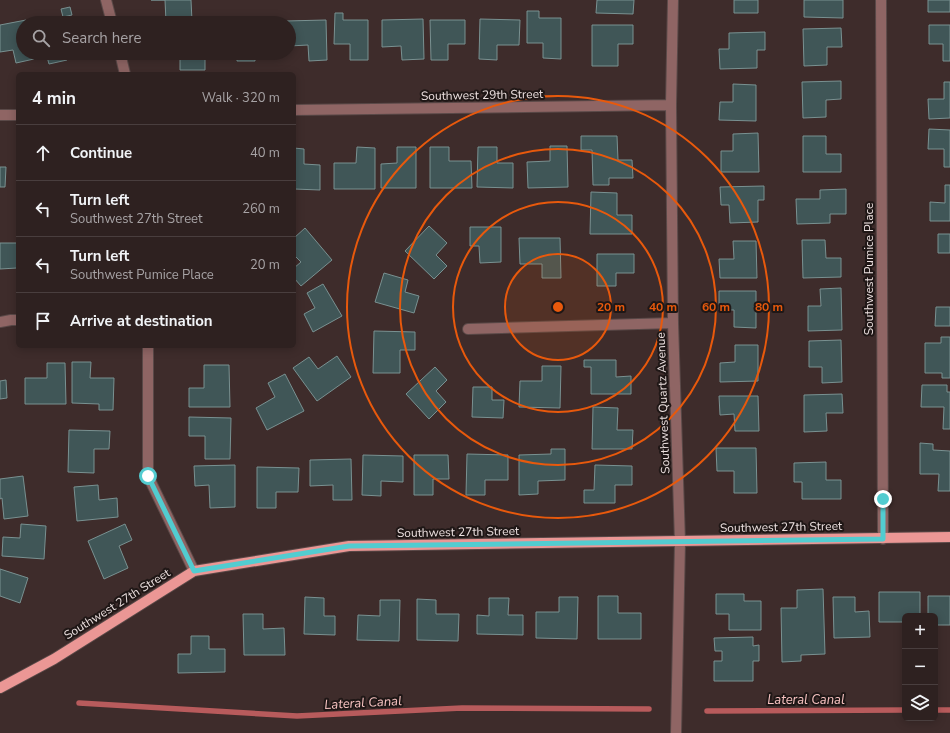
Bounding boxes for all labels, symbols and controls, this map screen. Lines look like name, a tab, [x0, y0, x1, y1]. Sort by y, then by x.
search box	[16, 16, 296, 60]
icon: search	[30, 27, 52, 49]
text: Search here	[62, 28, 142, 48]
street label: Southwest 29th Street	[421, 86, 544, 104]
text: 4 min	[32, 87, 76, 110]
text: Walk · 320 m	[202, 89, 280, 107]
icon: ahead	[32, 142, 54, 164]
text: Continue	[70, 143, 132, 163]
text: 40 m	[250, 144, 280, 162]
text: Turn left	[70, 190, 129, 210]
icon: left	[32, 198, 54, 220]
text: 260 m	[242, 200, 280, 218]
street label: Southwest Pumice Place	[861, 203, 877, 335]
text: Southwest 27th Street	[70, 210, 203, 228]
text: Turn left	[70, 246, 129, 266]
icon: left	[32, 254, 54, 276]
text: 20 m	[250, 256, 280, 274]
text: Southwest Pumice Place	[70, 266, 214, 284]
text: 20 m	[597, 299, 625, 315]
text: 40 m	[649, 299, 677, 315]
text: 60 m	[702, 299, 730, 315]
text: 80 m	[755, 299, 783, 315]
centre of rings	[551, 300, 565, 314]
icon: arrive	[32, 310, 54, 332]
text: Arrive at destination	[70, 311, 213, 331]
street label: Southwest Quartz Avenue	[653, 332, 673, 474]
route start	[139, 467, 157, 485]
route end	[874, 490, 892, 508]
street label: Southwest 27th Street	[720, 518, 843, 536]
street label: Southwest 27th Street	[397, 523, 520, 541]
street label: Southwest 27th Street	[61, 564, 174, 643]
map controls	[902, 613, 938, 721]
button: +	[902, 613, 938, 649]
button: −	[902, 649, 938, 685]
button: layers	[902, 685, 938, 721]
water label: Lateral Canal	[767, 691, 845, 709]
water label: Lateral Canal	[324, 692, 402, 714]

